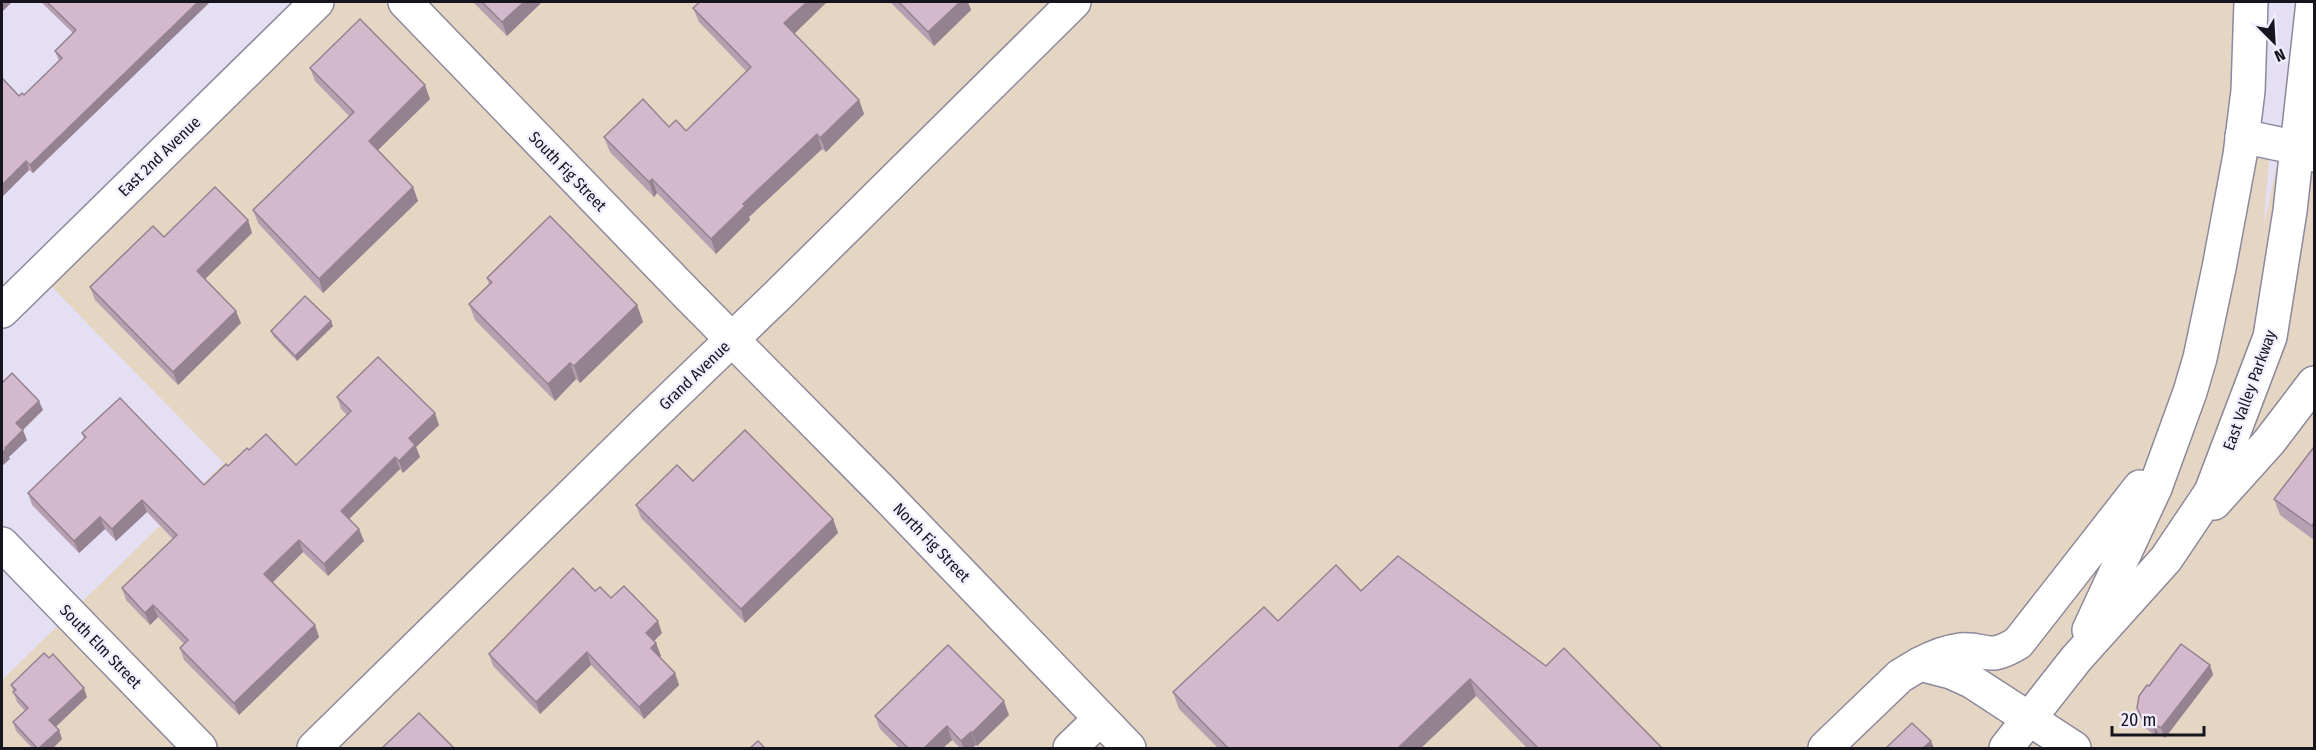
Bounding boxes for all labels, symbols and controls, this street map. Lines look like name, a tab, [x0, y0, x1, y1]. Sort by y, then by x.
north arrow	[2244, 12, 2304, 72]
text: N	[2272, 45, 2288, 66]
street label: East 2nd Avenue	[114, 112, 204, 200]
street label: South Fig Street	[525, 128, 611, 216]
street label: East Valley Parkway	[2219, 327, 2280, 453]
street label: Grand Avenue	[655, 337, 734, 414]
street label: North Fig Street	[889, 499, 975, 586]
street label: South Elm Street	[56, 600, 146, 693]
scale bar	[2112, 699, 2204, 737]
text: 20 m	[2121, 709, 2156, 731]

